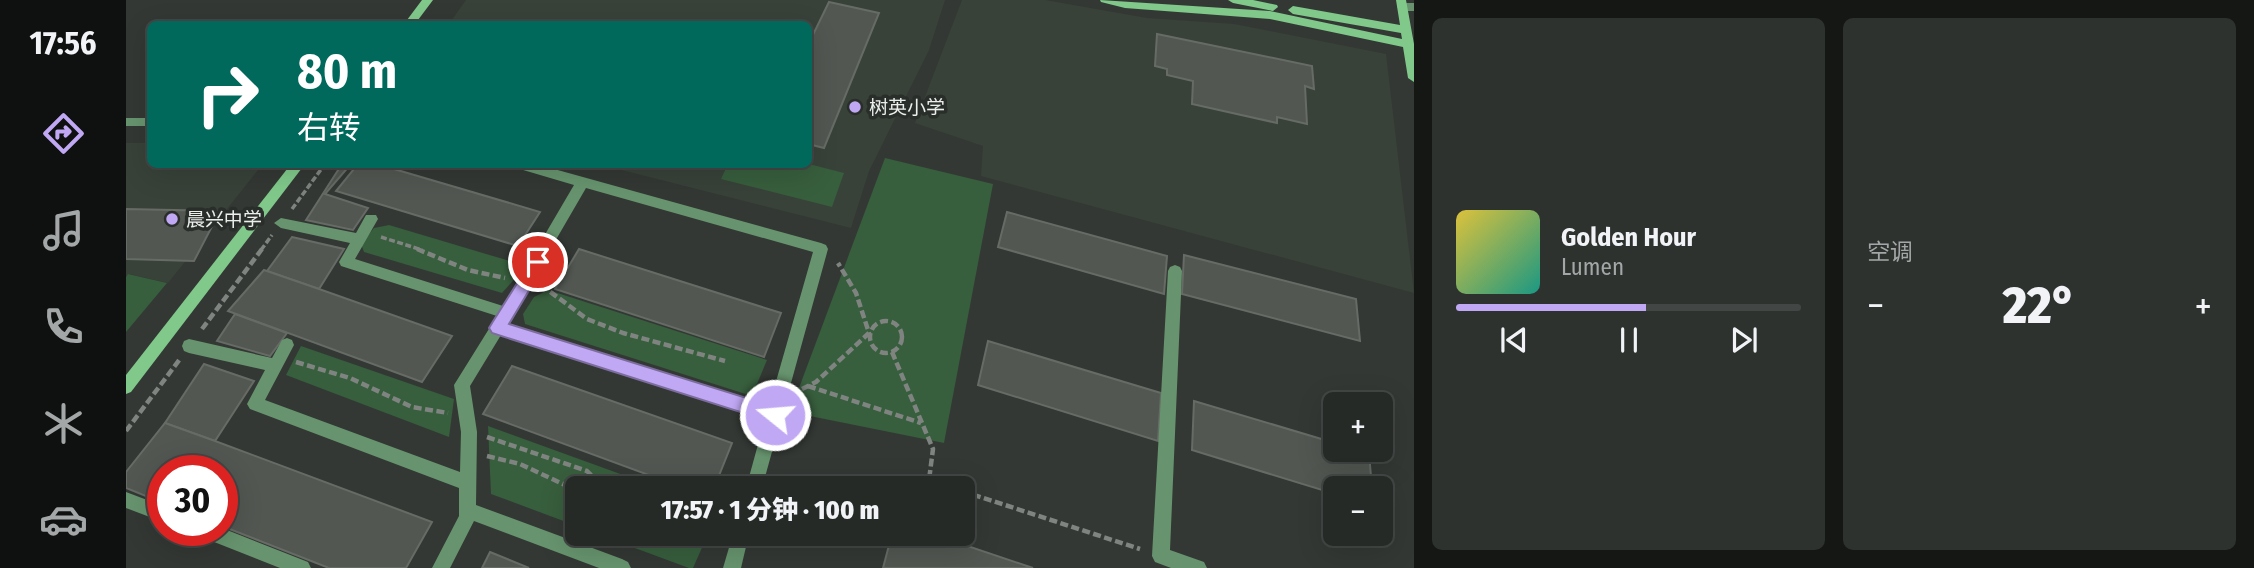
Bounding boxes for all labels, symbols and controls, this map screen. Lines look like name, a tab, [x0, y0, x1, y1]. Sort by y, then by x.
text: 17:56	[29, 24, 97, 62]
text: 80 m	[297, 42, 397, 101]
icon: right	[182, 49, 273, 140]
place label: 树英小学	[869, 96, 945, 119]
marker: 树英小学	[847, 99, 863, 115]
icon: directions	[39, 109, 88, 158]
text: 右转	[297, 109, 361, 147]
icon: music	[39, 206, 88, 255]
place label: 晨兴中学	[186, 208, 262, 231]
marker: 晨兴中学	[164, 211, 180, 227]
text: Golden Hour	[1561, 222, 1696, 253]
pin	[508, 232, 568, 292]
text: 空调	[1867, 238, 1913, 266]
icon: arrive	[519, 243, 557, 281]
text: Lumen	[1561, 253, 1624, 281]
text: 22°	[2003, 274, 2076, 337]
text: −	[1867, 283, 1884, 329]
text: +	[2195, 283, 2212, 329]
icon: phone	[39, 302, 88, 351]
icon: previous	[1495, 321, 1533, 359]
icon: pause	[1610, 321, 1648, 359]
icon: next	[1725, 321, 1763, 359]
position arrow	[738, 378, 812, 452]
map controls	[1323, 392, 1393, 546]
button: +	[1323, 392, 1393, 462]
icon: climate	[39, 399, 88, 448]
speed limit sign: 30	[147, 455, 238, 546]
button: −	[1323, 476, 1393, 546]
icon: car	[39, 495, 88, 544]
text: 17:57 · 1 分钟 · 100 m	[661, 495, 879, 526]

